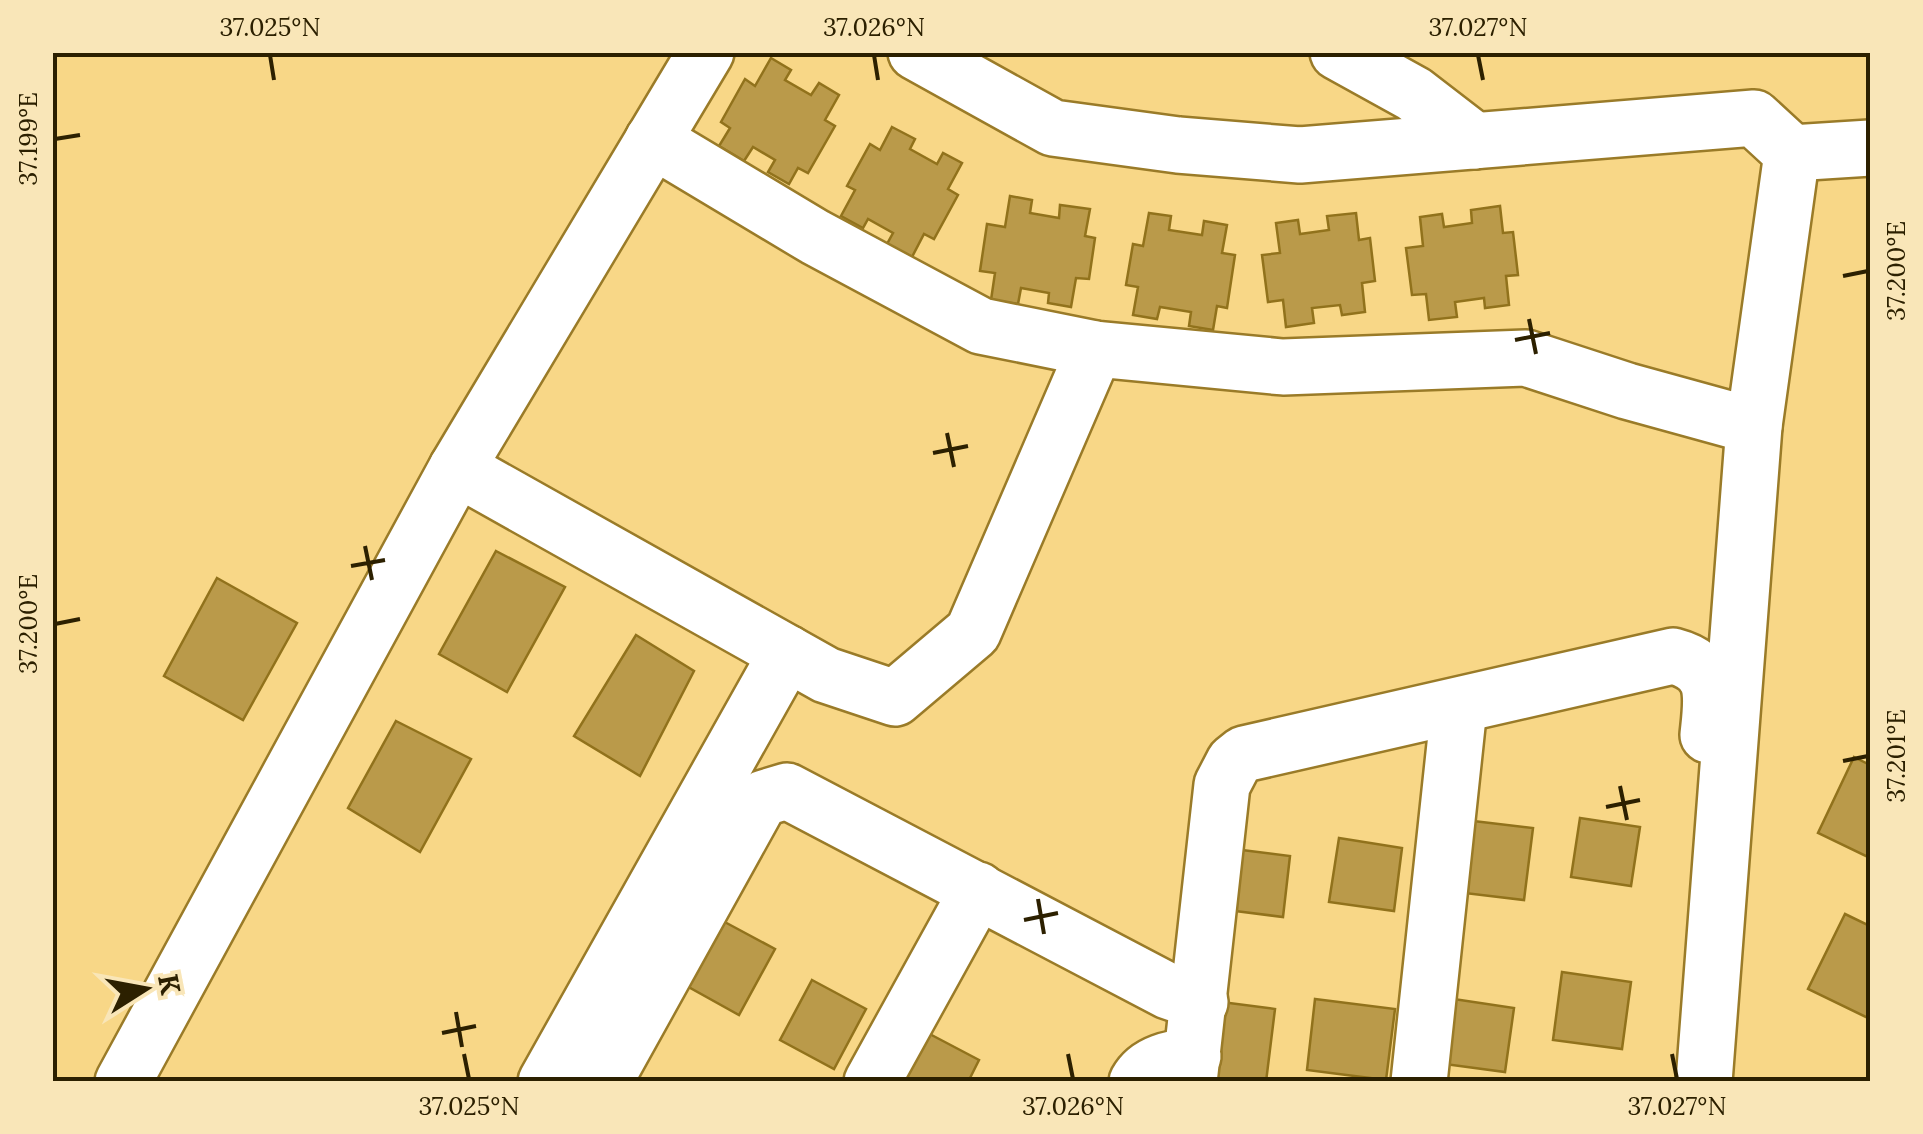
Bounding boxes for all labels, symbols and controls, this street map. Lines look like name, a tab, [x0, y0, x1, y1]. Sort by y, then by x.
text: 37.025°N	[219, 11, 321, 43]
text: 37.026°N	[823, 11, 925, 43]
text: 37.027°N	[1428, 11, 1528, 43]
text: 37.199°E	[12, 92, 44, 186]
text: 37.200°E	[1880, 221, 1912, 321]
text: 37.200°E	[12, 574, 44, 674]
text: 37.201°E	[1880, 709, 1912, 803]
north arrow	[95, 939, 195, 1039]
text: K	[150, 971, 189, 998]
text: 37.025°N	[418, 1090, 520, 1122]
text: 37.026°N	[1022, 1090, 1124, 1122]
text: 37.027°N	[1627, 1090, 1727, 1122]

